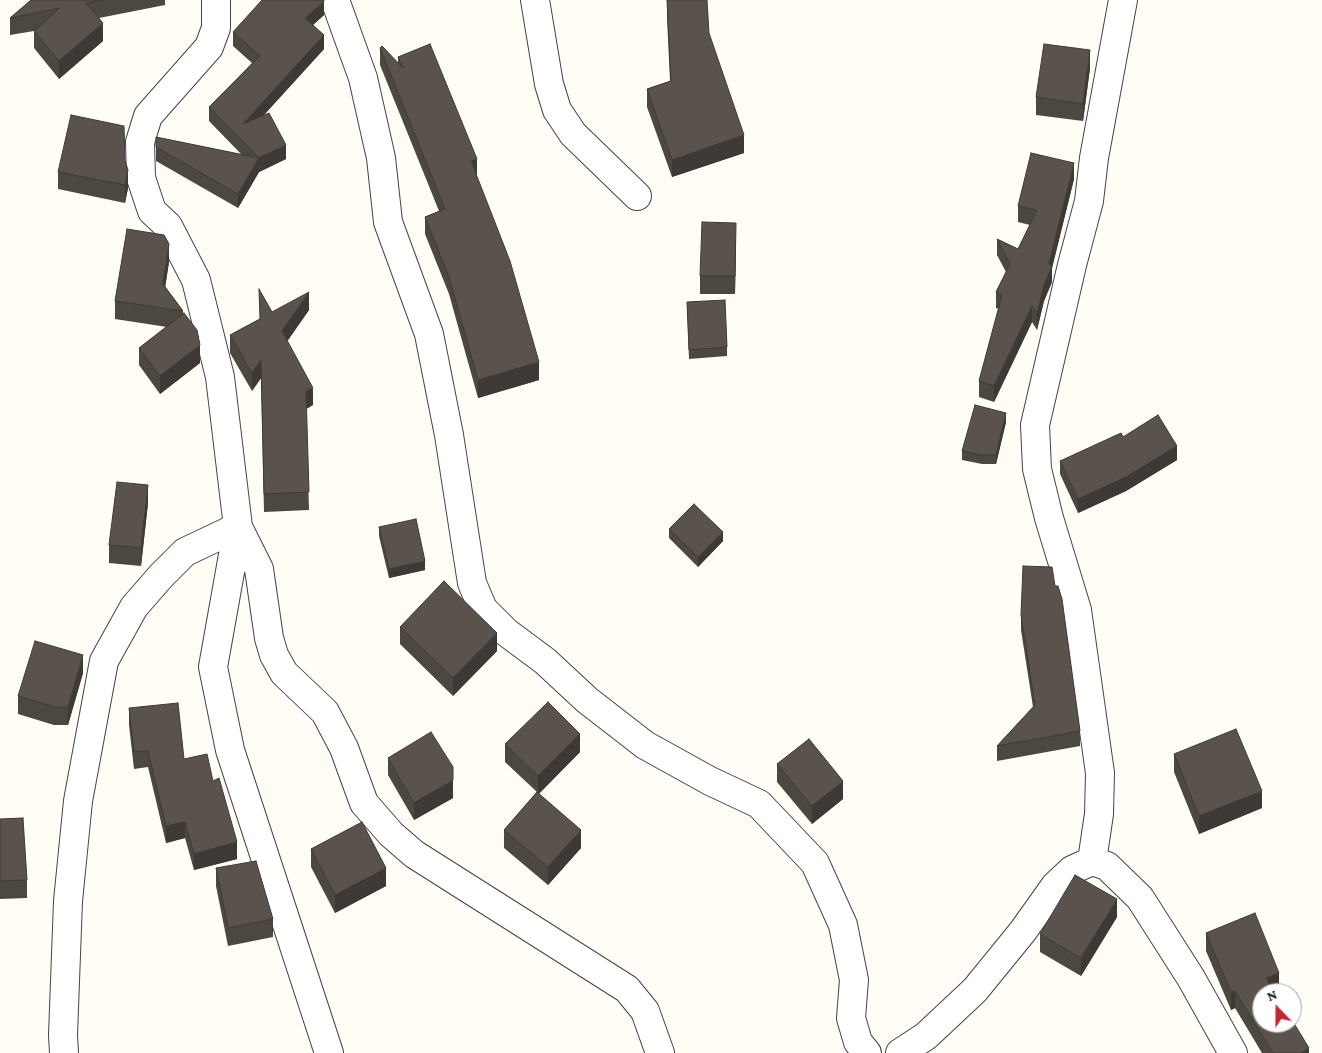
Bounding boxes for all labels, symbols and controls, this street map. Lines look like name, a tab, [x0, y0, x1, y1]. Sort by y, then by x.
north arrow	[1252, 983, 1302, 1033]
text: N	[1264, 986, 1279, 1004]

